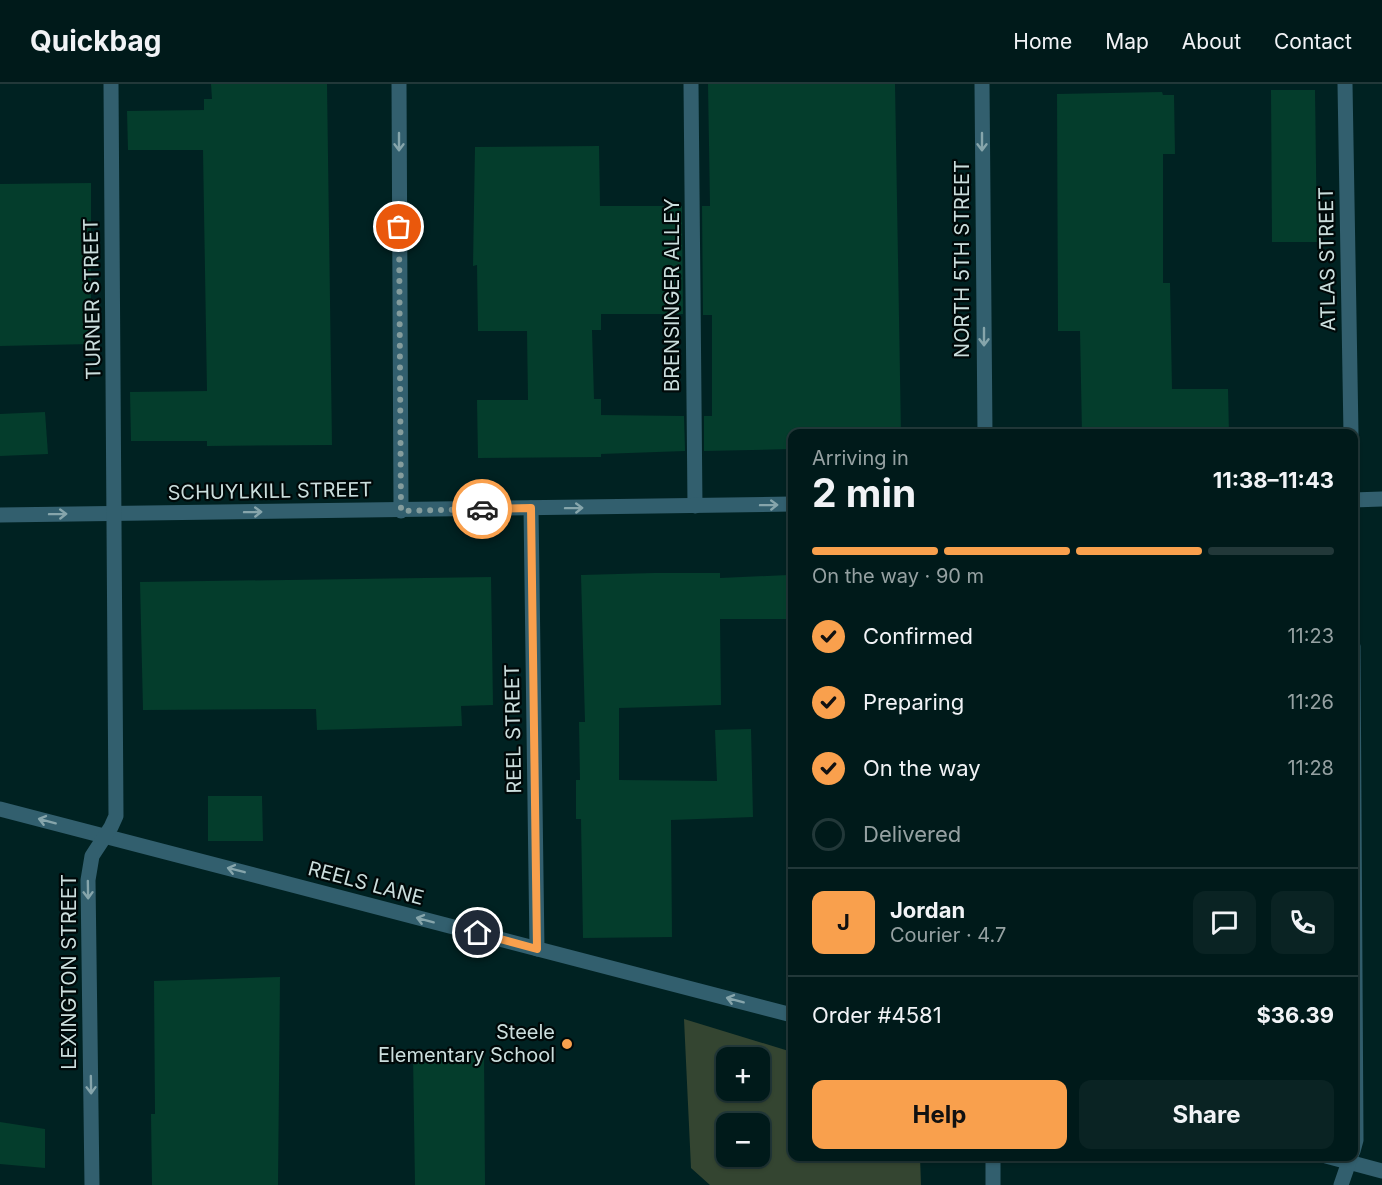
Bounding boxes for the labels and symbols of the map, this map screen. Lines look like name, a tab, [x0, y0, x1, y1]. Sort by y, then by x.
one-way arrow	[393, 132, 405, 152]
one-way arrow	[977, 132, 988, 152]
street label: NORTH 5TH STREET	[950, 160, 974, 358]
street label: ATLAS STREET	[1314, 187, 1340, 331]
street label: BRENSINGER ALLEY	[660, 198, 684, 392]
pin	[373, 201, 424, 252]
street label: TURNER STREET	[79, 218, 105, 380]
one-way arrow	[978, 327, 990, 347]
street label: SCHUYLKILL STREET	[167, 477, 373, 505]
courier	[452, 479, 512, 539]
one-way arrow	[759, 499, 779, 510]
one-way arrow	[564, 502, 584, 513]
one-way arrow	[243, 506, 263, 518]
one-way arrow	[48, 508, 68, 520]
street label: REEL STREET	[500, 664, 526, 794]
one-way arrow	[38, 815, 57, 827]
street label: REELS LANE	[305, 856, 427, 910]
one-way arrow	[227, 864, 246, 876]
street label: LEXINGTON STREET	[57, 874, 81, 1070]
one-way arrow	[82, 880, 94, 900]
pin	[452, 907, 503, 958]
one-way arrow	[415, 914, 434, 925]
one-way arrow	[726, 994, 745, 1006]
place label: Steele Elementary School	[378, 1020, 555, 1067]
marker: Steele Elementary School	[560, 1037, 574, 1051]
one-way arrow	[85, 1075, 96, 1095]

